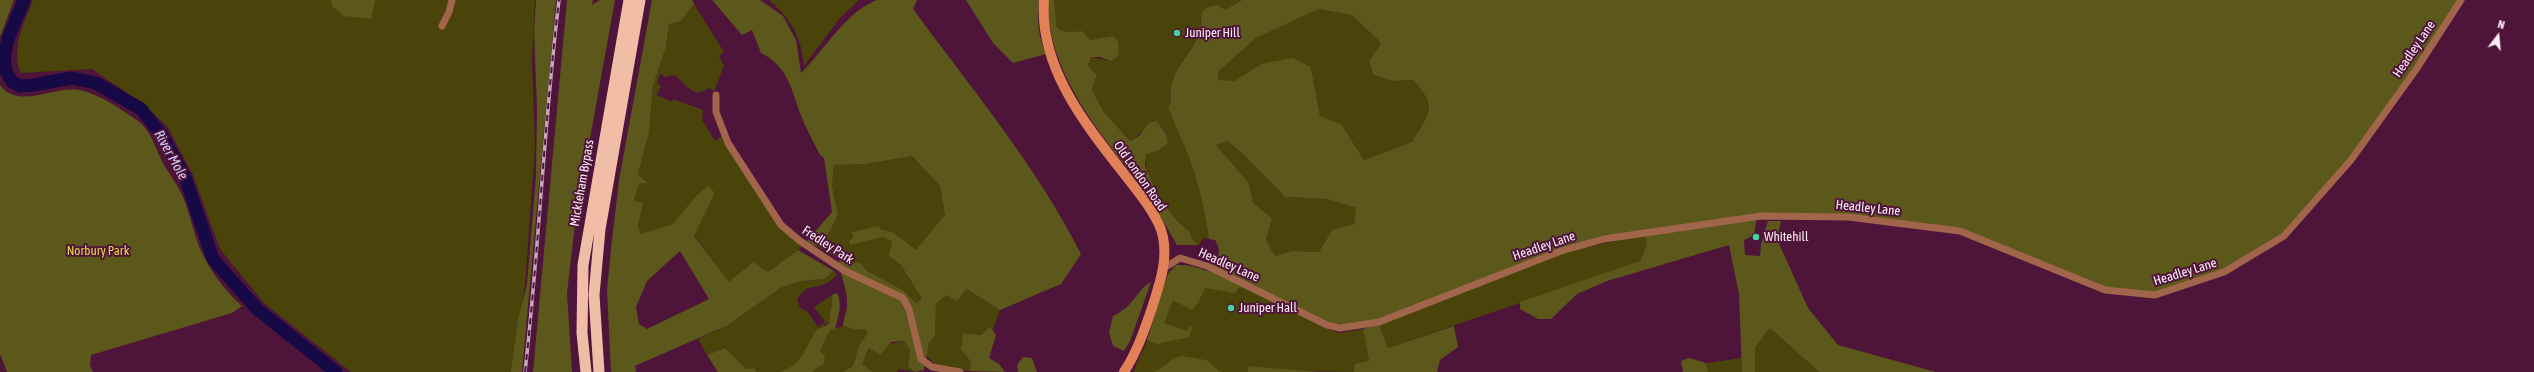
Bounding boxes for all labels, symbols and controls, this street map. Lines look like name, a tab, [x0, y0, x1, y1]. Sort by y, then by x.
north arrow	[2478, 16, 2518, 56]
street label: Headley Lane	[2389, 18, 2439, 80]
text: N	[2497, 18, 2506, 31]
place label: Juniper Hill	[1185, 25, 1240, 41]
marker: Juniper Hill	[1172, 28, 1182, 38]
water label: River Mole	[151, 127, 191, 183]
street label: Mickleham Bypass	[567, 138, 597, 228]
street label: Old London Road	[1110, 138, 1170, 214]
street label: Headley Lane	[1835, 197, 1901, 219]
street label: Fredley Park	[799, 222, 857, 268]
street label: Headley Lane	[1511, 228, 1577, 264]
place label: Whitehill	[1764, 229, 1808, 245]
marker: Whitehill	[1751, 232, 1761, 242]
park label: Norbury Park	[67, 243, 129, 259]
street label: Headley Lane	[1196, 245, 1262, 285]
street label: Headley Lane	[2152, 255, 2218, 289]
place label: Juniper Hall	[1239, 300, 1297, 316]
marker: Juniper Hall	[1226, 303, 1236, 313]

